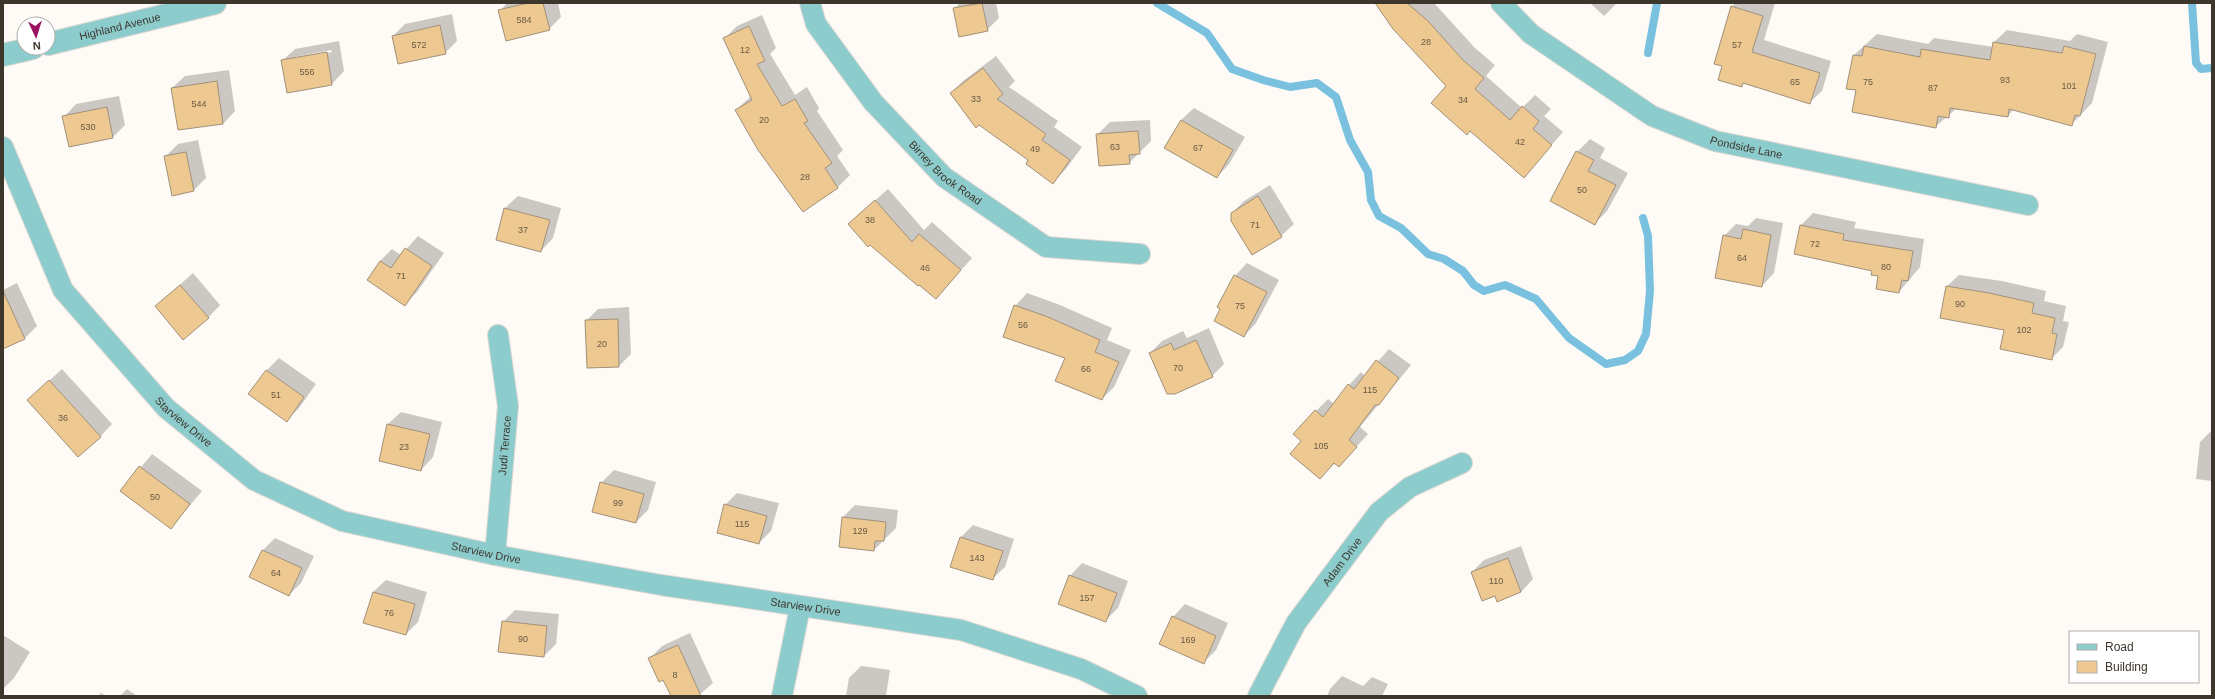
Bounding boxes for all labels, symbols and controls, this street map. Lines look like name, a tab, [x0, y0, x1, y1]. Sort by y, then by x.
street label: Highland Avenue	[78, 11, 162, 42]
house number: 584	[516, 15, 532, 25]
north arrow	[16, 16, 56, 56]
house number: 28	[1421, 37, 1431, 47]
text: N	[32, 40, 41, 52]
house number: 572	[411, 40, 427, 50]
house number: 57	[1732, 40, 1742, 50]
house number: 12	[740, 45, 750, 55]
house number: 556	[299, 67, 315, 77]
house number: 93	[2000, 75, 2010, 85]
house number: 65	[1790, 77, 1800, 87]
house number: 75	[1863, 77, 1873, 87]
house number: 101	[2061, 81, 2077, 91]
house number: 87	[1928, 83, 1938, 93]
house number: 33	[971, 94, 981, 104]
house number: 34	[1458, 95, 1468, 105]
house number: 544	[191, 99, 207, 109]
house number: 20	[759, 115, 769, 125]
house number: 530	[80, 122, 96, 132]
street label: Pondside Lane	[1708, 134, 1783, 161]
house number: 42	[1515, 137, 1525, 147]
street label: Birney Brook Road	[907, 138, 984, 207]
house number: 63	[1110, 142, 1120, 152]
house number: 67	[1193, 143, 1203, 153]
house number: 49	[1030, 144, 1040, 154]
house number: 28	[800, 172, 810, 182]
house number: 50	[1577, 185, 1587, 195]
house number: 38	[865, 215, 875, 225]
house number: 71	[1250, 220, 1260, 230]
house number: 37	[518, 225, 528, 235]
house number: 72	[1810, 239, 1820, 249]
house number: 64	[1737, 253, 1747, 263]
house number: 80	[1881, 262, 1891, 272]
house number: 46	[920, 263, 930, 273]
house number: 71	[396, 271, 406, 281]
house number: 90	[1955, 299, 1965, 309]
house number: 75	[1235, 301, 1245, 311]
house number: 56	[1018, 320, 1028, 330]
house number: 102	[2016, 325, 2032, 335]
house number: 20	[597, 339, 607, 349]
house number: 70	[1173, 363, 1183, 373]
house number: 66	[1081, 364, 1091, 374]
house number: 115	[1363, 385, 1377, 395]
house number: 51	[271, 390, 281, 400]
street label: Starview Drive	[153, 394, 215, 449]
house number: 36	[58, 413, 68, 423]
street label: Judi Terrace	[496, 415, 513, 476]
house number: 105	[1313, 441, 1329, 451]
house number: 23	[399, 442, 409, 452]
house number: 50	[150, 492, 160, 502]
house number: 99	[613, 498, 623, 508]
house number: 115	[735, 519, 749, 529]
house number: 129	[852, 526, 868, 536]
street label: Adam Drive	[1320, 535, 1364, 588]
street label: Starview Drive	[450, 539, 522, 566]
house number: 143	[969, 553, 985, 563]
house number: 64	[271, 568, 281, 578]
house number: 110	[1489, 576, 1503, 586]
house number: 157	[1079, 593, 1095, 603]
street label: Starview Drive	[769, 595, 841, 618]
house number: 76	[384, 608, 394, 618]
legend	[2069, 631, 2199, 683]
house number: 90	[518, 634, 528, 644]
house number: 169	[1180, 635, 1196, 645]
text: Road	[2105, 640, 2134, 654]
text: Building	[2105, 660, 2148, 674]
house number: 8	[672, 670, 678, 680]

